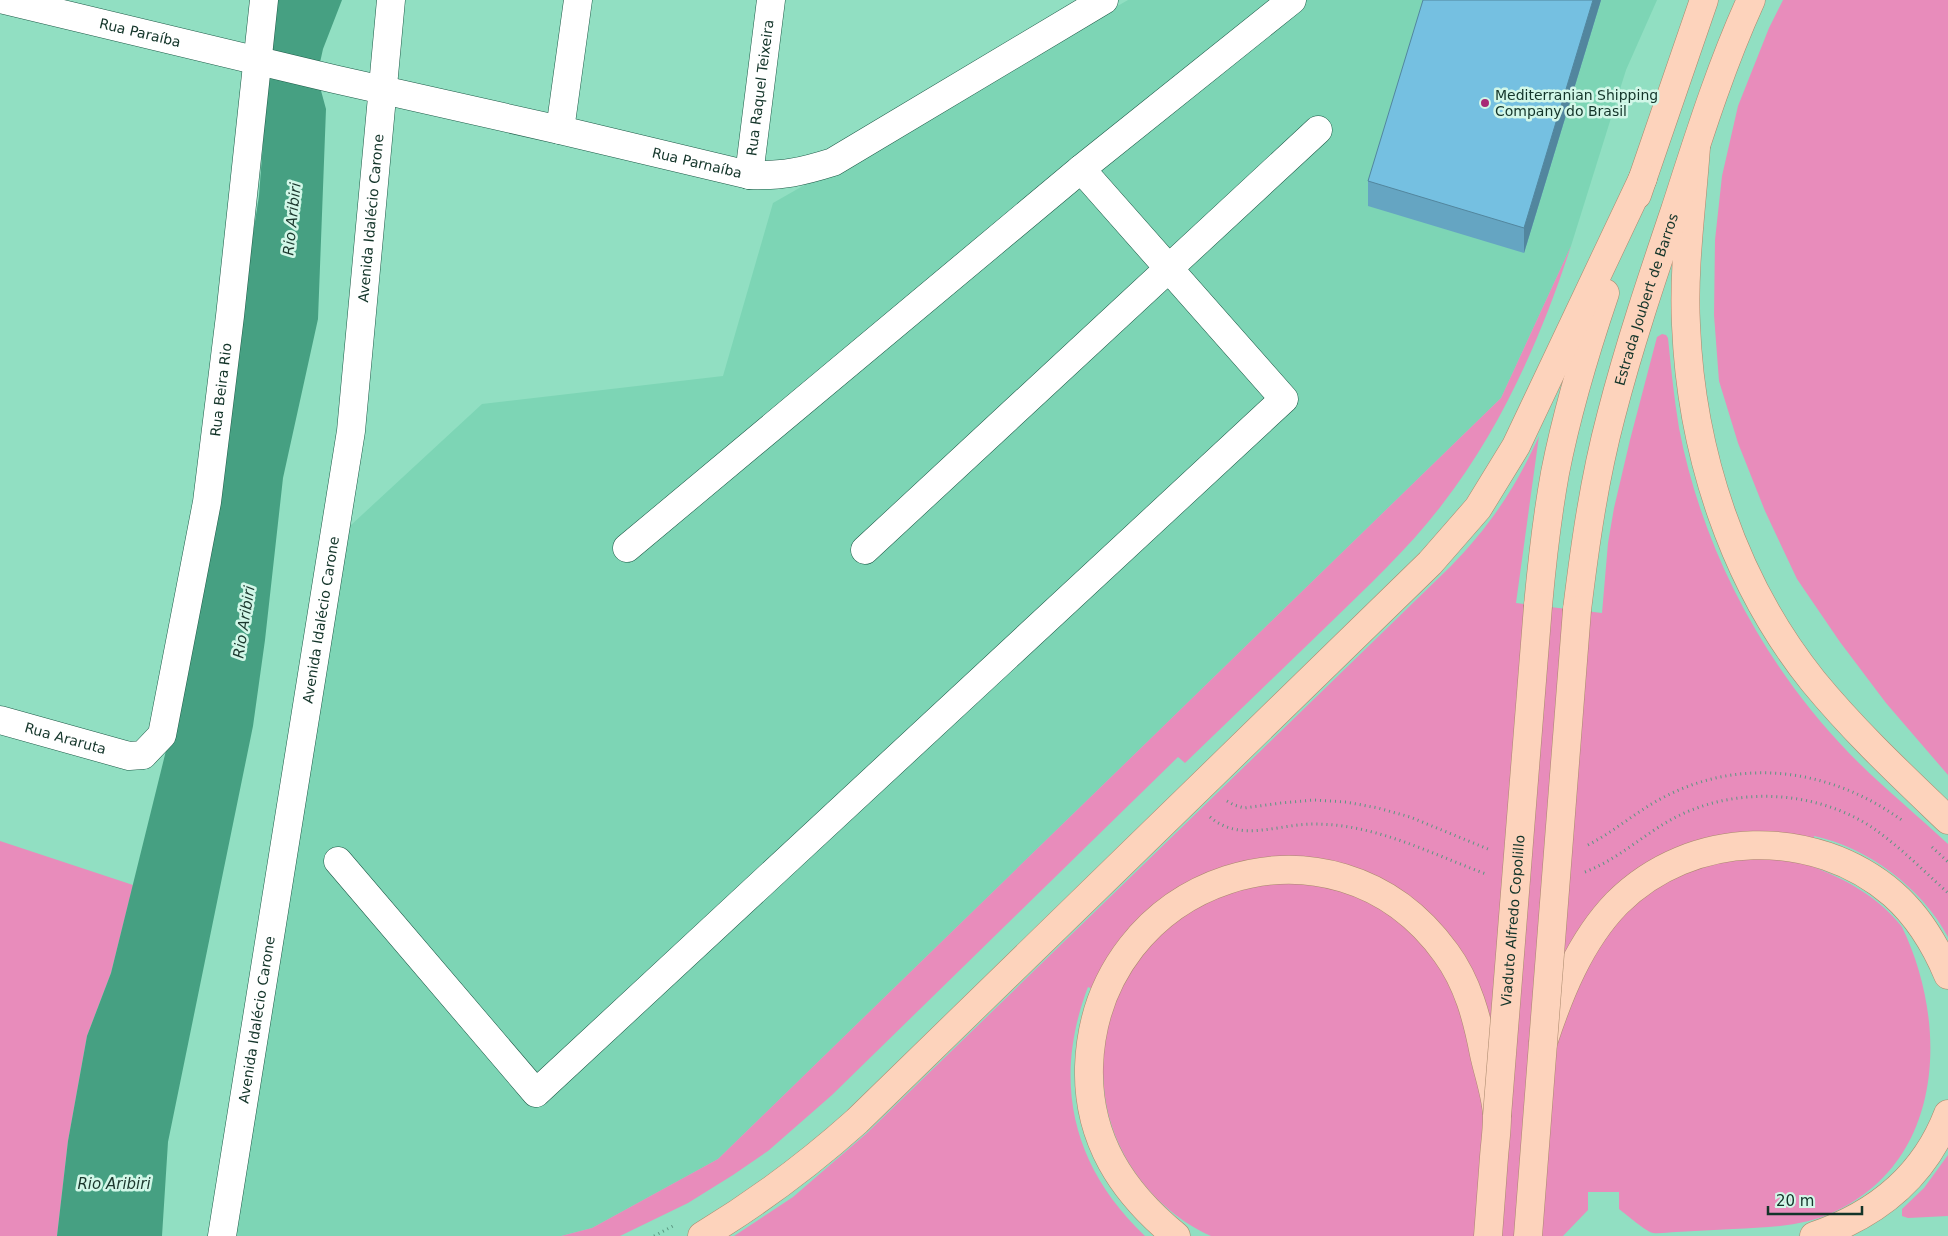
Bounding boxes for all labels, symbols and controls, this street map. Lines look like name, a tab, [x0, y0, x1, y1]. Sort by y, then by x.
street label: Rua Paraíba	[98, 15, 182, 50]
street label: Rua Raquel Teixeira	[743, 19, 776, 157]
place label: Mediterranian Shipping Company do Brasil	[1495, 87, 1658, 119]
marker: Mediterranian Shipping Company do Brasil	[1479, 97, 1491, 109]
street label: Avenida Idalécio Carone	[355, 133, 387, 303]
street label: Rua Parnaíba	[651, 144, 744, 181]
water label: Rio Aribiri	[279, 181, 305, 256]
street label: Estrada Joubert de Barros	[1612, 211, 1681, 387]
street label: Rua Beira Rio	[207, 342, 235, 437]
street label: Avenida Idalécio Carone	[299, 535, 342, 705]
water label: Rio Aribiri	[229, 584, 259, 660]
street label: Rua Araruta	[23, 719, 108, 757]
street label: Viaduto Alfredo Copolillo	[1498, 834, 1528, 1007]
street label: Avenida Idalécio Carone	[235, 935, 278, 1104]
water label: Rio Aribiri	[77, 1175, 151, 1193]
scale bar	[1768, 1184, 1862, 1216]
text: 20 m	[1776, 1192, 1814, 1210]

